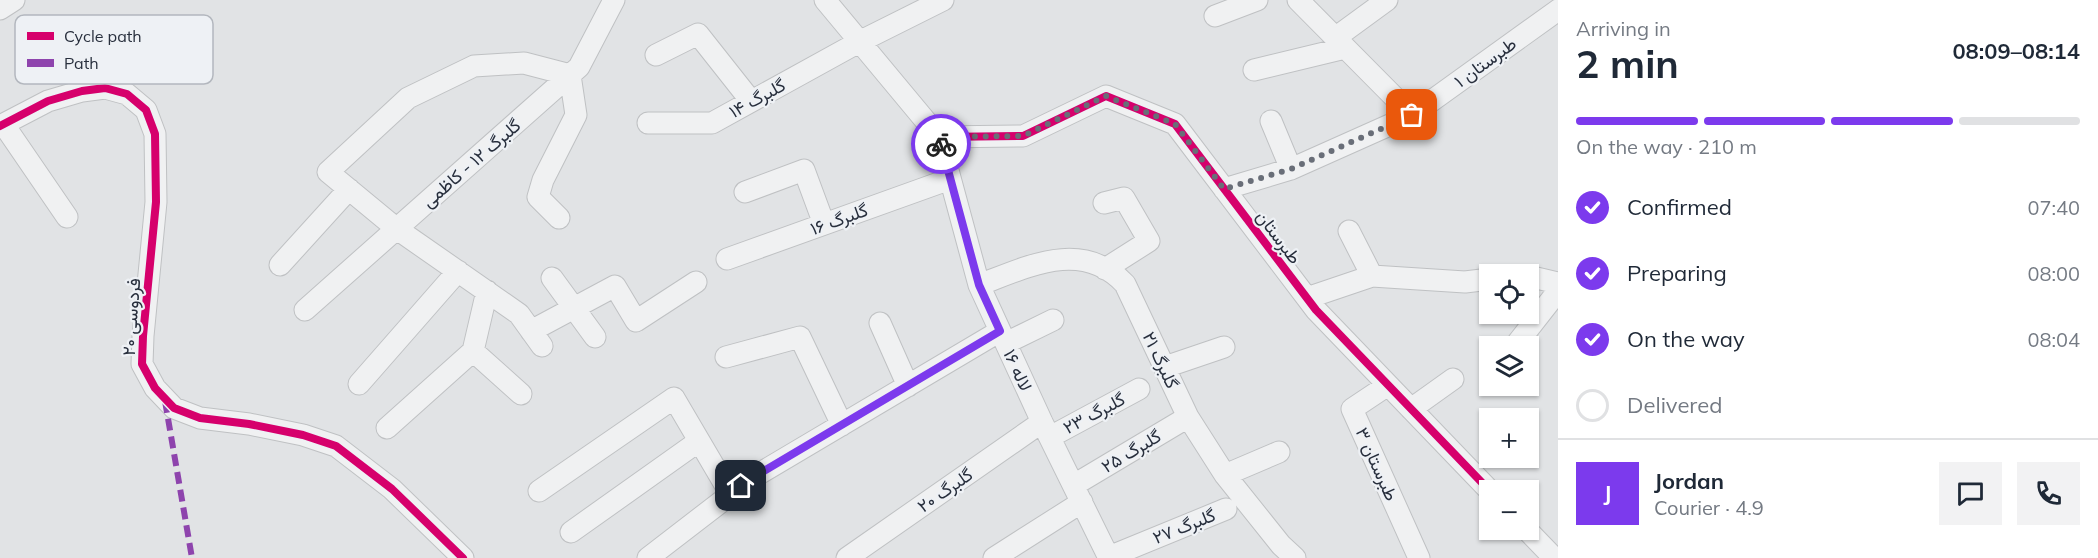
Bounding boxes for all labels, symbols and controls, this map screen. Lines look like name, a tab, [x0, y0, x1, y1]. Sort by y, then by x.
legend	[15, 15, 213, 84]
text: Arriving in	[1576, 16, 1671, 41]
text: Cycle path	[64, 26, 142, 46]
street label: طبرستان ۱	[1449, 32, 1521, 92]
text: 08:09–08:14	[1952, 37, 2080, 65]
text: 2 min	[1576, 39, 1679, 88]
text: Path	[64, 53, 99, 73]
street label: گلبرگ ۱۴	[725, 73, 789, 123]
pin	[1386, 89, 1437, 140]
icon: bag	[1395, 98, 1428, 131]
street label: گلبرگ ۱۲ - کاظمی	[417, 114, 525, 212]
courier	[911, 114, 971, 174]
icon: bike	[925, 128, 958, 161]
text: On the way · 210 m	[1576, 134, 1757, 159]
icon: check	[1576, 191, 1609, 224]
text: Confirmed	[1627, 193, 1732, 221]
text: 07:40	[2027, 195, 2080, 220]
street label: گلبرگ ۱۶	[807, 198, 871, 240]
street label: طبرستان	[1251, 206, 1307, 268]
icon: check	[1576, 257, 1609, 290]
text: Preparing	[1627, 259, 1727, 287]
text: 08:00	[2027, 261, 2080, 286]
map controls	[1479, 264, 1539, 540]
button: locate	[1479, 264, 1539, 324]
street label: فردوسی ۲۰	[117, 277, 145, 357]
icon: check	[1576, 323, 1609, 356]
text: On the way	[1627, 325, 1745, 353]
text: 08:04	[2027, 327, 2080, 352]
street label: گلبرگ ۲۱	[1138, 328, 1184, 392]
button: layers	[1479, 336, 1539, 396]
street label: لاله ۱۶	[998, 345, 1038, 395]
street label: گلبرگ ۲۳	[1059, 387, 1129, 439]
text: Delivered	[1627, 391, 1722, 419]
button: +	[1479, 408, 1539, 468]
street label: گلبرگ ۲۵	[1097, 424, 1165, 478]
street label: طبرستان ۳	[1351, 424, 1403, 504]
pin	[715, 460, 766, 511]
button: chat	[1939, 462, 2002, 525]
button: phone	[2017, 462, 2080, 525]
street label: گلبرگ ۲۰	[913, 463, 977, 517]
text: Jordan	[1654, 467, 1724, 495]
icon: home	[724, 469, 757, 502]
text: J	[1604, 479, 1611, 507]
button: −	[1479, 480, 1539, 540]
text: Courier · 4.9	[1654, 495, 1764, 520]
street label: گلبرگ ۲۷	[1149, 503, 1219, 549]

